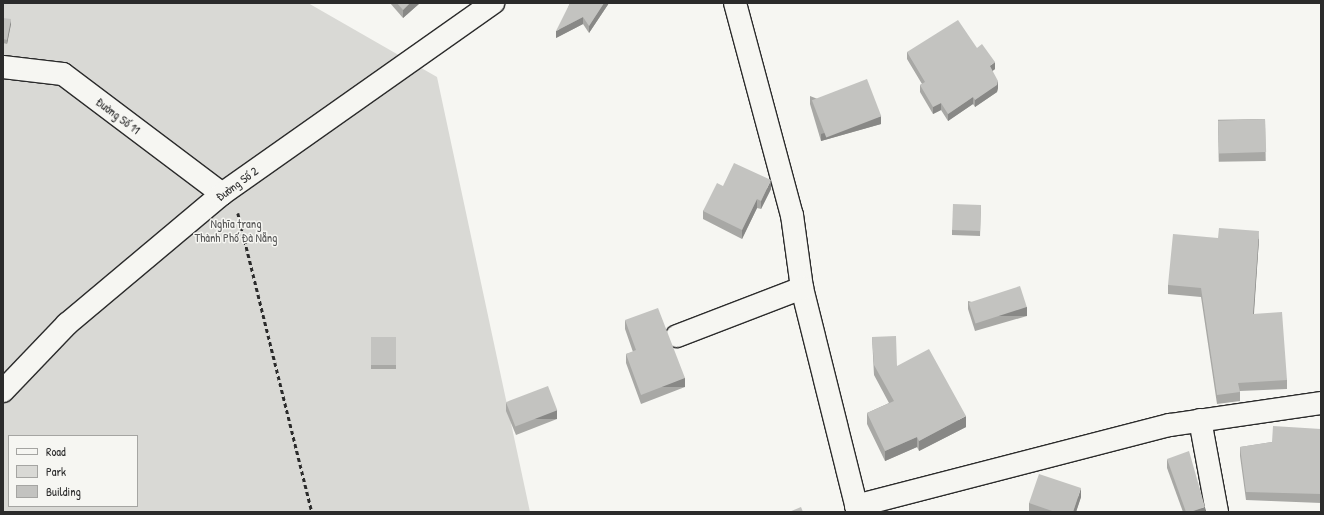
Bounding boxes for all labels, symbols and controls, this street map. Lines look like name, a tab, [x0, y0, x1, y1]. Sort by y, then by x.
street label: Đường Số 11	[93, 95, 143, 137]
street label: Đường Số 2	[213, 164, 261, 204]
park label: Nghĩa trang Thành Phố Đà Nẵng	[195, 217, 277, 245]
legend	[8, 435, 138, 507]
text: Road	[46, 443, 66, 460]
text: Park	[46, 463, 66, 480]
text: Building	[46, 483, 81, 500]

